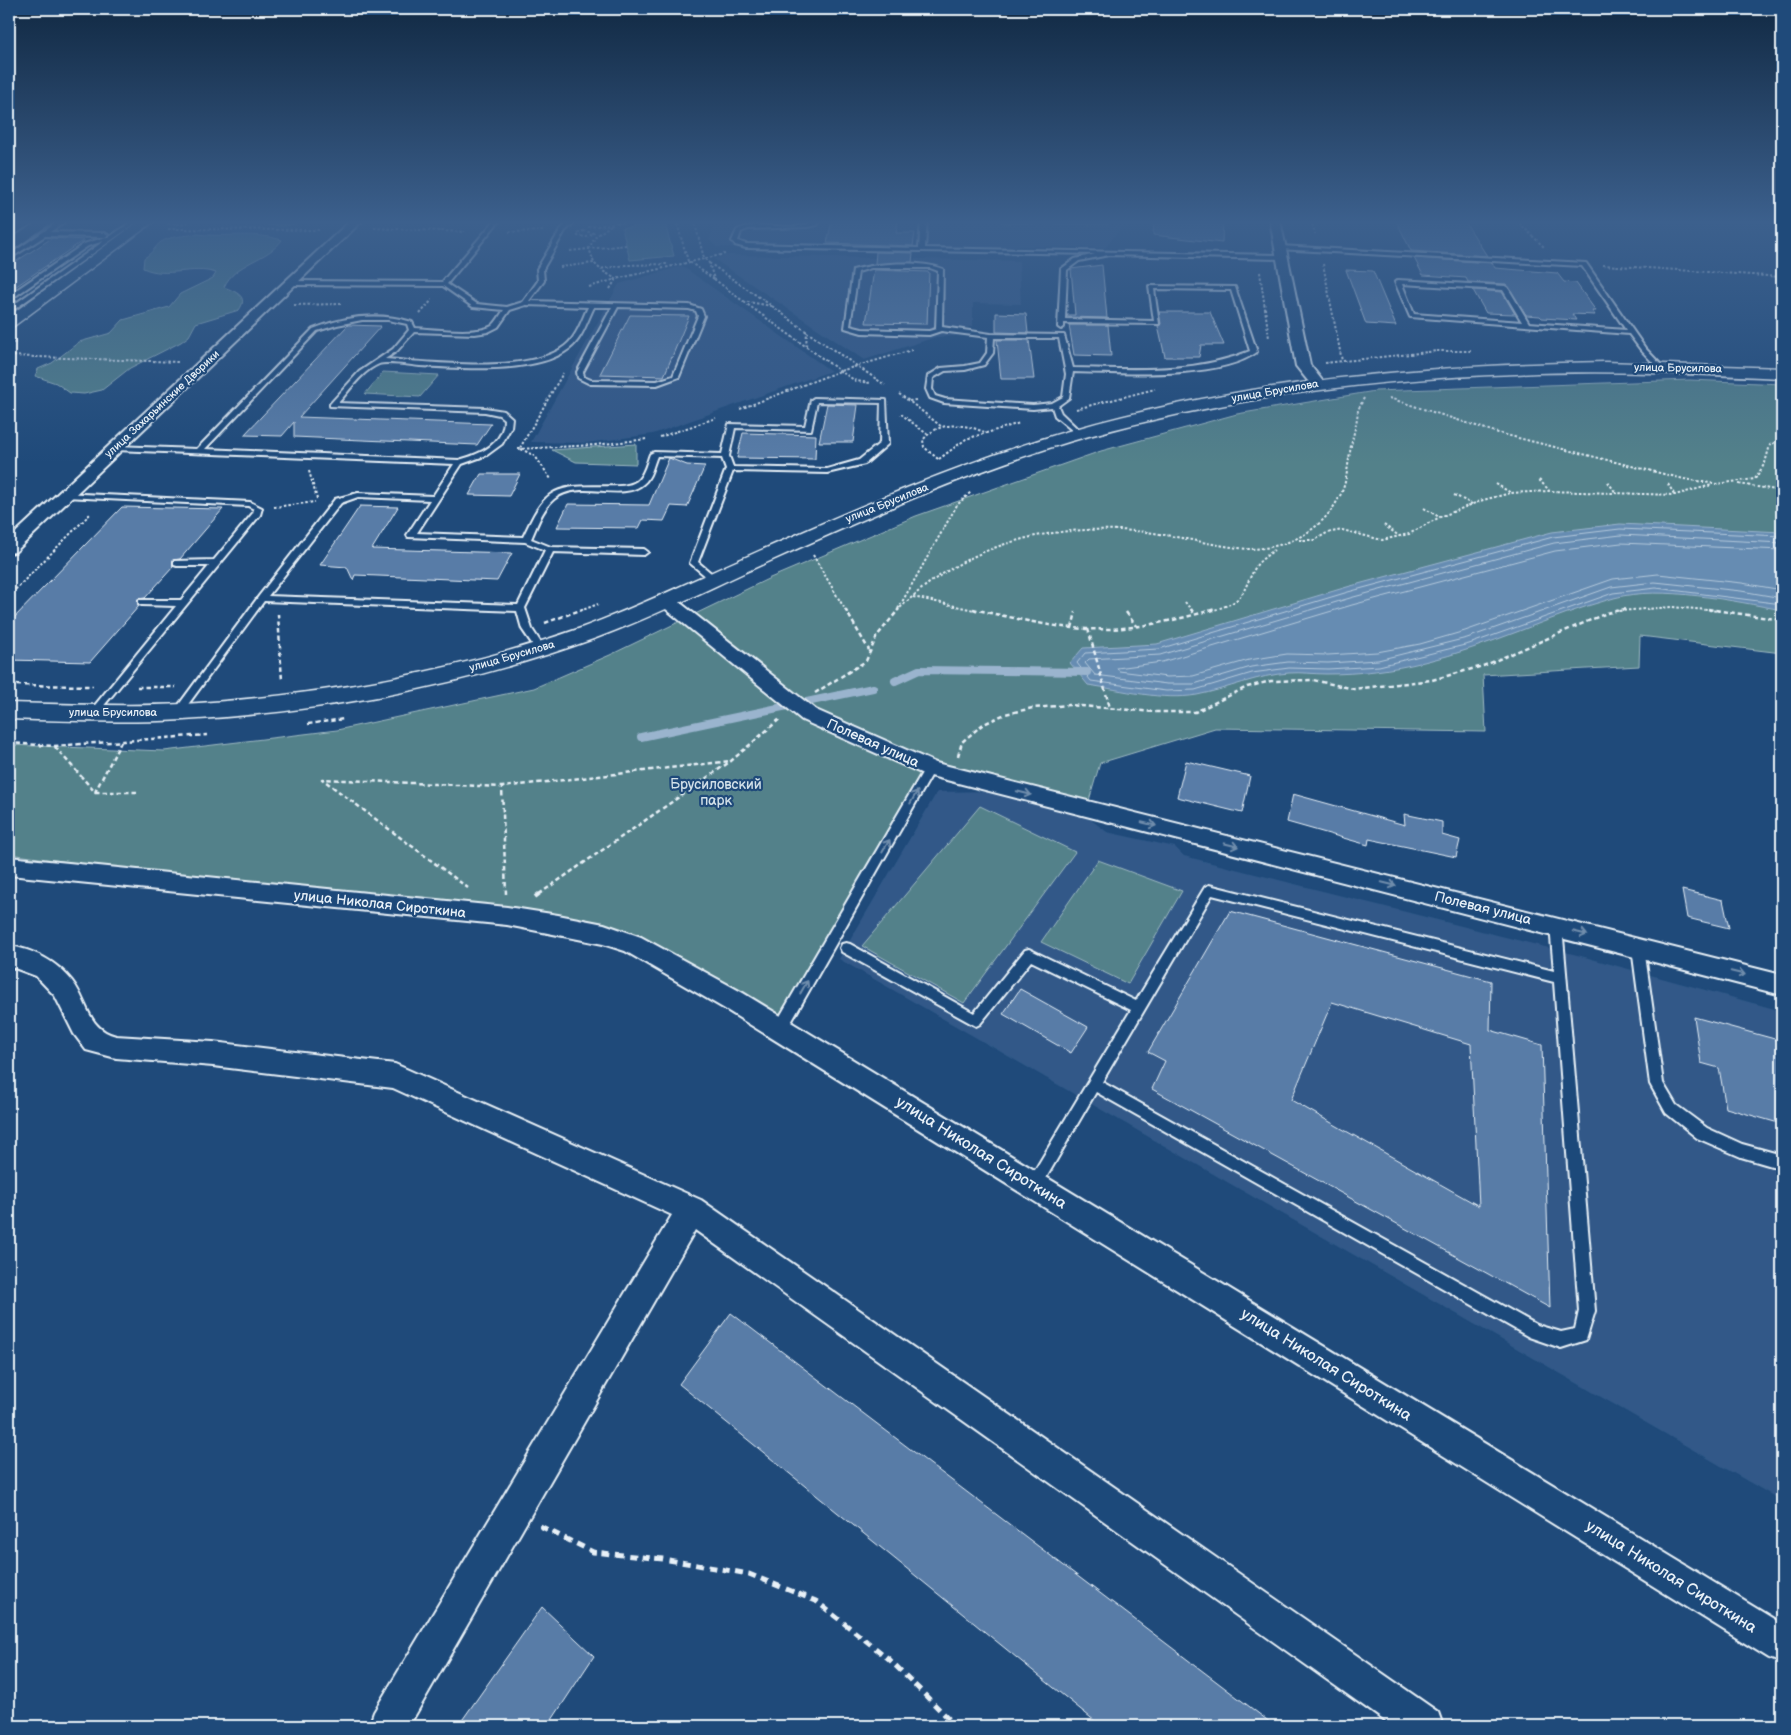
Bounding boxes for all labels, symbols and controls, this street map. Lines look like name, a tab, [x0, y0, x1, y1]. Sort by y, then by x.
street label: улица Захарьинские Дворики	[102, 347, 222, 461]
street label: улица Брусилова	[1634, 361, 1723, 375]
street label: улица Брусилова	[1230, 377, 1320, 405]
street label: улица Брусилова	[844, 480, 931, 526]
street label: улица Брусилова	[468, 637, 557, 674]
street label: улица Брусилова	[69, 706, 158, 719]
street label: Полевая улица	[824, 715, 922, 771]
park label: Брусиловский парк	[670, 776, 762, 809]
one-way arrow	[1016, 789, 1032, 798]
one-way arrow	[910, 790, 920, 804]
one-way arrow	[1140, 820, 1156, 829]
one-way arrow	[881, 840, 891, 854]
one-way arrow	[1223, 841, 1239, 850]
one-way arrow	[1380, 880, 1396, 890]
street label: улица Николая Сироткина	[293, 887, 468, 922]
street label: Полевая улица	[1433, 888, 1534, 928]
one-way arrow	[1572, 929, 1588, 938]
one-way arrow	[1729, 969, 1745, 978]
one-way arrow	[800, 981, 810, 995]
street label: улица Николая Сироткина	[892, 1093, 1070, 1214]
street label: улица Николая Сироткина	[1237, 1305, 1415, 1426]
street label: улица Николая Сироткина	[1582, 1517, 1760, 1638]

